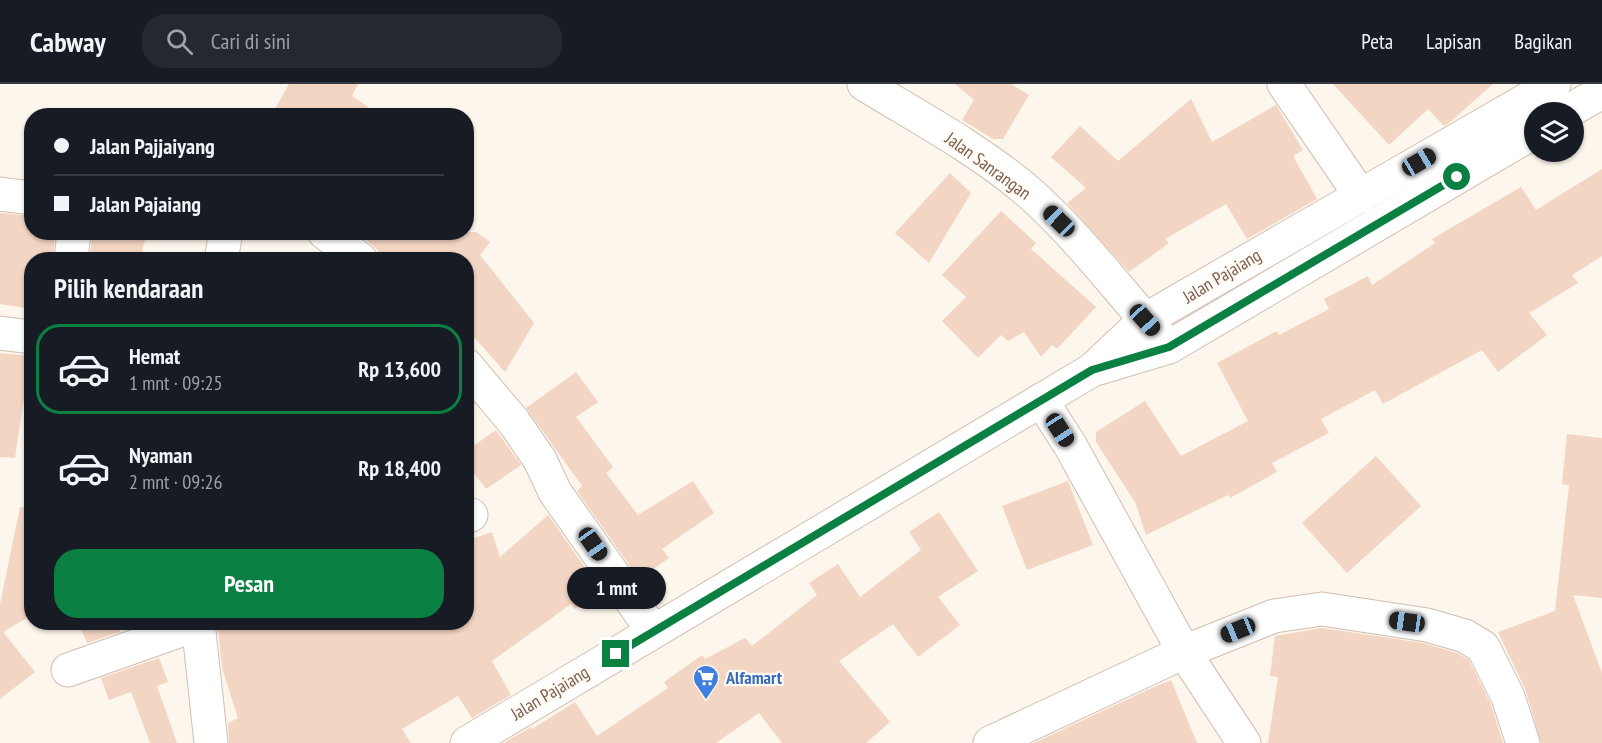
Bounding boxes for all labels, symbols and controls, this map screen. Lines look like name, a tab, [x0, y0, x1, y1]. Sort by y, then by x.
search box	[142, 14, 562, 68]
text: Cabway	[30, 23, 106, 60]
icon: search	[163, 25, 196, 58]
text: Cari di sini	[211, 27, 290, 55]
text: Peta	[1361, 28, 1393, 55]
text: Lapisan	[1426, 28, 1481, 55]
text: Bagikan	[1514, 28, 1572, 55]
map controls	[1524, 102, 1584, 162]
button: layers	[1524, 102, 1584, 162]
street label: Jalan Sanrangan	[940, 126, 1036, 204]
text: Jalan Pajjaiyang	[90, 132, 215, 160]
car	[1399, 145, 1439, 179]
route start	[1443, 163, 1470, 190]
text: Jalan Pajaiang	[90, 190, 201, 218]
car	[1040, 202, 1078, 240]
street label: Jalan Pajaiang	[1178, 243, 1265, 308]
text: Pilih kendaraan	[54, 271, 203, 305]
car	[1126, 301, 1164, 339]
icon: car	[57, 342, 111, 396]
text: Hemat	[129, 342, 180, 370]
text: Rp 13,600	[358, 355, 441, 383]
text: 1 mnt · 09:25	[129, 370, 222, 396]
car	[1043, 410, 1077, 450]
icon: car	[57, 441, 111, 495]
text: Nyaman	[129, 441, 192, 469]
text: Rp 18,400	[358, 454, 441, 482]
text: 2 mnt · 09:26	[129, 469, 222, 495]
car	[575, 524, 611, 564]
button: Pesan	[54, 549, 444, 618]
callout: 1 mnt	[566, 567, 666, 609]
text: 1 mnt	[596, 575, 637, 601]
car	[1388, 611, 1426, 633]
car	[1218, 615, 1258, 645]
route end	[602, 640, 629, 667]
street label: Jalan Pajaiang	[506, 660, 593, 725]
supermarket icon: Alfamart	[691, 663, 721, 701]
place label: Alfamart	[725, 666, 783, 689]

